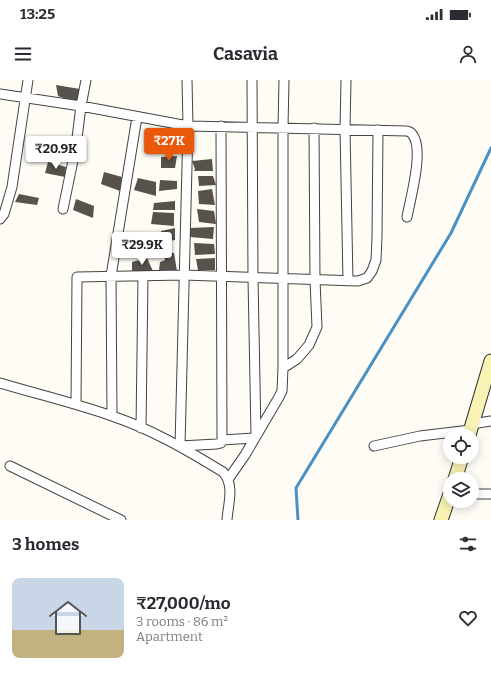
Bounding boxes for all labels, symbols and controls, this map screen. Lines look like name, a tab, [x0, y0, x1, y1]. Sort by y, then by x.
text: 13:25	[20, 5, 55, 23]
icon: menu	[12, 43, 34, 65]
text: Casavia	[213, 43, 278, 65]
icon: person	[457, 43, 479, 65]
pin: ₹27K	[145, 128, 193, 162]
text: ₹27K	[153, 133, 185, 148]
pin: ₹20.9K	[23, 136, 89, 170]
text: ₹20.9K	[35, 141, 77, 156]
pin: ₹29.9K	[109, 232, 175, 266]
text: ₹29.9K	[121, 237, 163, 252]
map controls	[443, 428, 479, 508]
button: locate	[443, 428, 479, 464]
button: layers	[443, 472, 479, 508]
icon: filters	[457, 533, 479, 555]
text: 3 homes	[12, 534, 79, 555]
text: ₹27,000/mo	[136, 593, 231, 614]
icon: home	[44, 594, 92, 642]
icon: heart	[457, 607, 479, 629]
text: 3 rooms · 86 m²	[136, 614, 228, 629]
text: Apartment	[136, 629, 203, 644]

